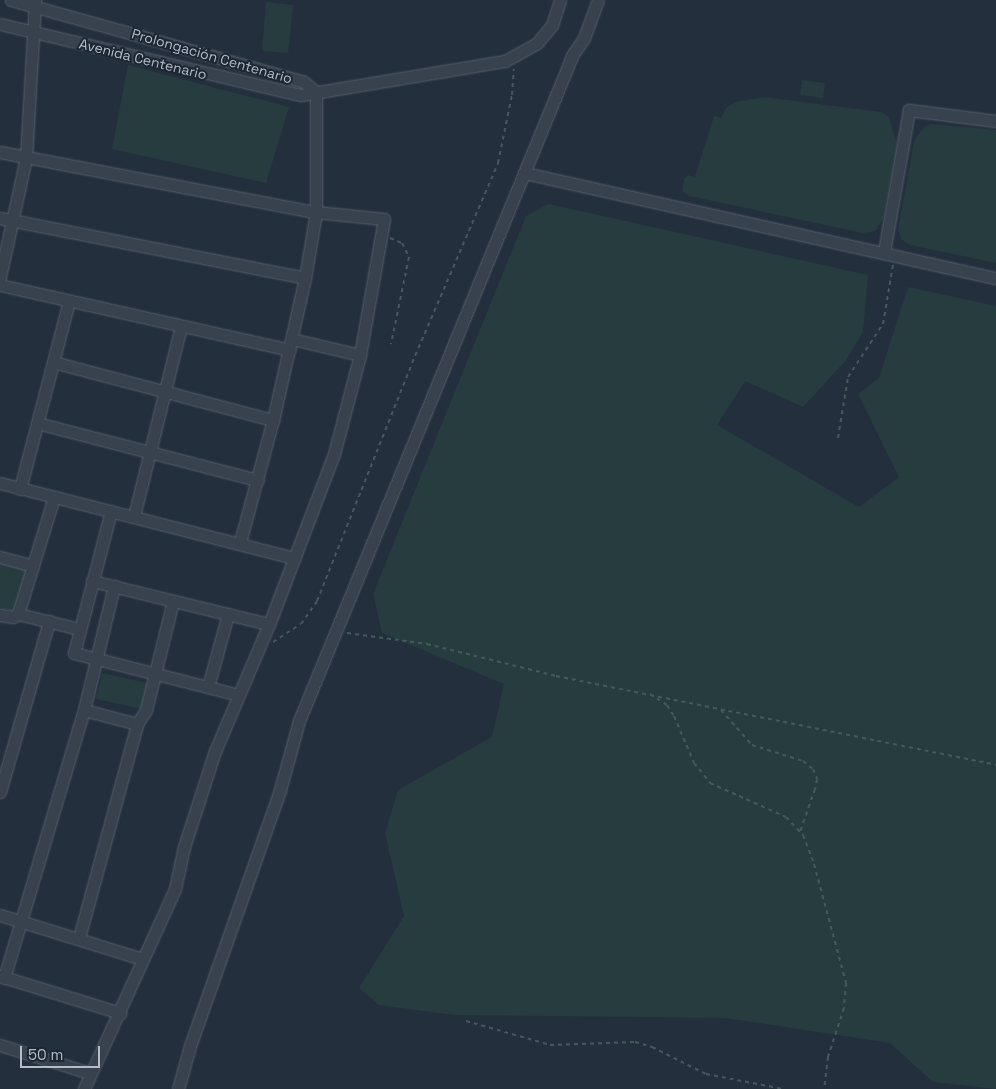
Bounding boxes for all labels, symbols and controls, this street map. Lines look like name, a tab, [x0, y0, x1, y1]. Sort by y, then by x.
street label: Prolongación Centenario	[130, 25, 294, 87]
street label: Avenida Centenario	[77, 35, 209, 83]
scale bar	[22, 1036, 102, 1068]
text: 50 m	[28, 1045, 63, 1064]

